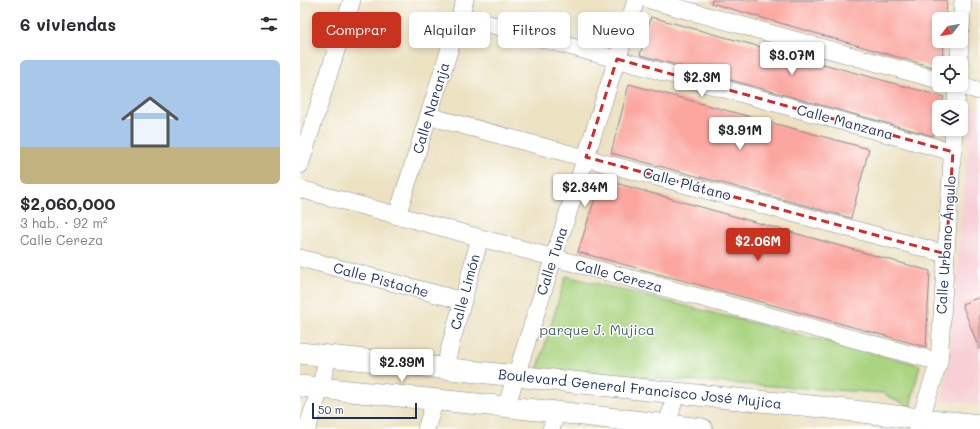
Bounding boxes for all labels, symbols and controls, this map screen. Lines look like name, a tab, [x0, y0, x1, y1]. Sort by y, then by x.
chip: Comprar	[312, 12, 401, 48]
chip: Alquilar	[409, 12, 490, 48]
chip: Filtros	[498, 12, 570, 48]
chip: Nuevo	[578, 12, 649, 48]
north arrow	[932, 12, 968, 48]
map controls	[932, 12, 968, 136]
text: 6 viviendas	[20, 13, 116, 35]
icon: filters	[258, 13, 280, 35]
pin: $3.07M	[759, 42, 825, 76]
text: $3.07M	[769, 46, 815, 63]
button: locate	[932, 56, 968, 92]
street label: Calle Naranja	[408, 60, 453, 156]
pin: $2.3M	[674, 64, 730, 98]
text: $2.3M	[683, 68, 721, 85]
icon: home	[114, 86, 186, 158]
street label: Calle Manzana	[795, 99, 896, 144]
button: layers	[932, 100, 968, 136]
pin: $3.91M	[707, 117, 773, 151]
text: $3.91M	[718, 121, 762, 138]
street label: Calle Plátano	[641, 163, 733, 204]
pin: $2.34M	[552, 174, 618, 208]
street label: Calle Urbano Ángulo	[931, 175, 960, 315]
text: $2.34M	[562, 178, 608, 195]
text: $2,060,000	[20, 192, 115, 214]
text: 3 hab. · 92 m²	[20, 214, 108, 231]
street label: Calle Tuna	[532, 224, 572, 297]
pin: $2.06M	[725, 228, 791, 262]
text: Calle Cereza	[20, 231, 103, 248]
text: $2.06M	[735, 232, 781, 249]
street label: Calle Limón	[445, 252, 484, 332]
street label: Calle Cereza	[573, 255, 665, 296]
street label: Calle Pistache	[331, 258, 431, 301]
park label: parque J. Mujica	[539, 320, 655, 339]
pin: $2.39M	[369, 349, 435, 383]
text: $2.39M	[379, 353, 425, 370]
street label: Boulevard General Francisco José Mujica	[497, 364, 783, 413]
scale bar	[312, 401, 417, 420]
text: 50 m	[318, 402, 344, 417]

